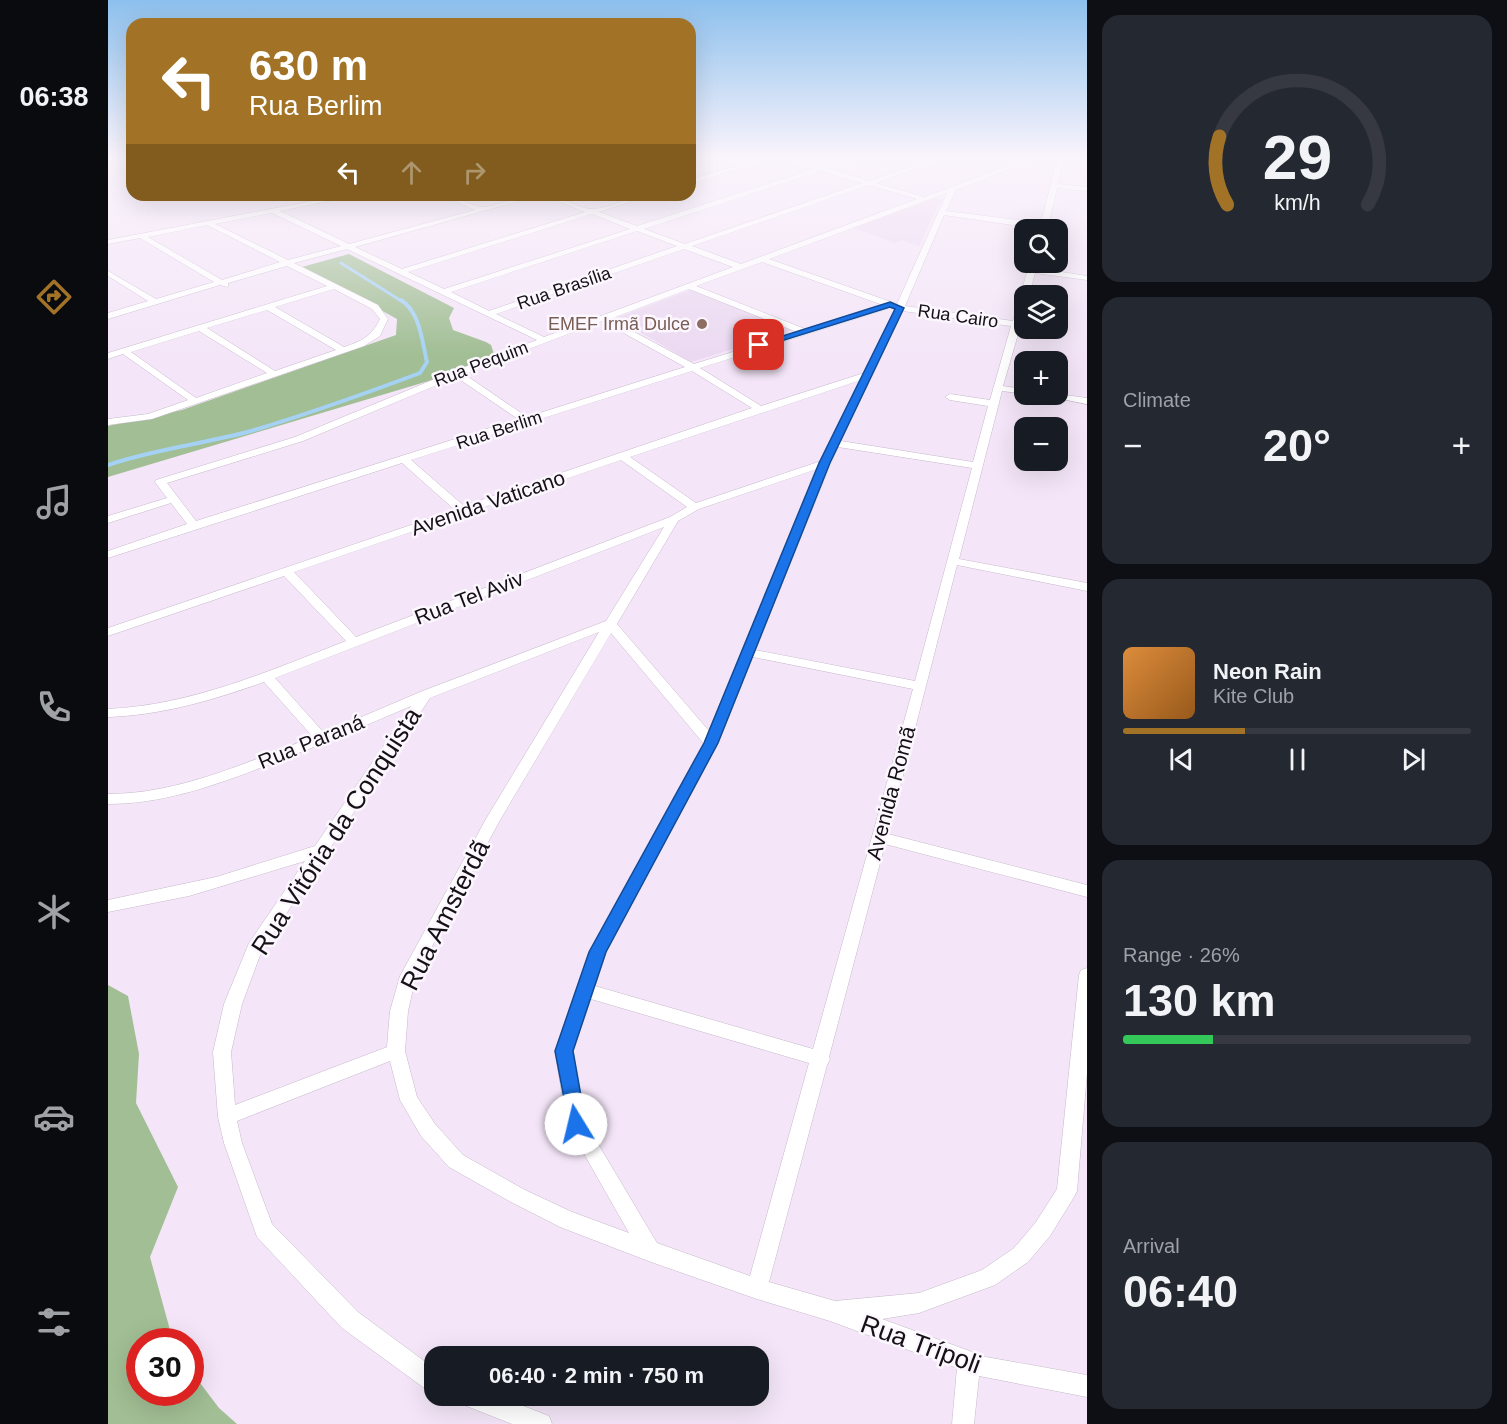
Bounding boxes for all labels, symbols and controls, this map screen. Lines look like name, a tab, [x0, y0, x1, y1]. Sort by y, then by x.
icon: left	[150, 42, 228, 120]
text: 630 m	[249, 42, 368, 89]
text: 06:38	[19, 82, 89, 112]
text: Rua Berlim	[249, 91, 383, 121]
text: 29	[1262, 124, 1332, 193]
icon: left	[332, 156, 365, 189]
icon: ahead	[395, 156, 428, 189]
icon: right	[458, 156, 491, 189]
text: km/h	[1274, 192, 1320, 216]
map controls	[1014, 219, 1068, 471]
button: search	[1014, 219, 1068, 273]
street label: Rua Brasília	[514, 262, 615, 313]
icon: directions	[33, 276, 75, 318]
button: layers	[1014, 285, 1068, 339]
street label: Rua Cairo	[916, 300, 1000, 332]
place label: EMEF Irmã Dulce	[548, 314, 690, 334]
marker: EMEF Irmã Dulce	[695, 317, 709, 331]
pin	[733, 319, 784, 370]
icon: arrive	[742, 328, 775, 361]
street label: Rua Pequim	[431, 337, 531, 391]
button: +	[1014, 351, 1068, 405]
text: Climate	[1123, 389, 1191, 411]
street label: Rua Berlim	[454, 407, 544, 453]
button: −	[1014, 417, 1068, 471]
text: 20°	[1263, 420, 1331, 471]
text: −	[1123, 427, 1142, 464]
text: +	[1452, 427, 1471, 464]
street label: Avenida Vaticano	[408, 465, 568, 540]
icon: music	[33, 481, 75, 523]
street label: Rua Tel Aviv	[411, 566, 527, 629]
text: Neon Rain	[1213, 659, 1322, 684]
text: Kite Club	[1213, 685, 1294, 707]
icon: phone	[33, 686, 75, 728]
street label: Rua Vitória da Conquista	[245, 701, 427, 960]
street label: Rua Paraná	[255, 710, 367, 773]
street label: Avenida Romã	[862, 723, 919, 862]
icon: previous	[1165, 743, 1198, 776]
icon: pause	[1281, 743, 1314, 776]
icon: next	[1397, 743, 1430, 776]
street label: Rua Amsterdã	[394, 834, 496, 995]
icon: climate	[33, 891, 75, 933]
text: Range · 26%	[1123, 944, 1240, 966]
text: 130 km	[1123, 975, 1276, 1026]
position arrow	[544, 1092, 608, 1156]
icon: car	[33, 1096, 75, 1138]
text: Arrival	[1123, 1235, 1180, 1257]
text: 06:40	[1123, 1266, 1238, 1317]
icon: filters	[33, 1301, 75, 1343]
street label: Rua Trípoli	[857, 1308, 985, 1380]
speed limit sign: 30	[126, 1328, 204, 1406]
text: 06:40 · 2 min · 750 m	[489, 1363, 704, 1388]

